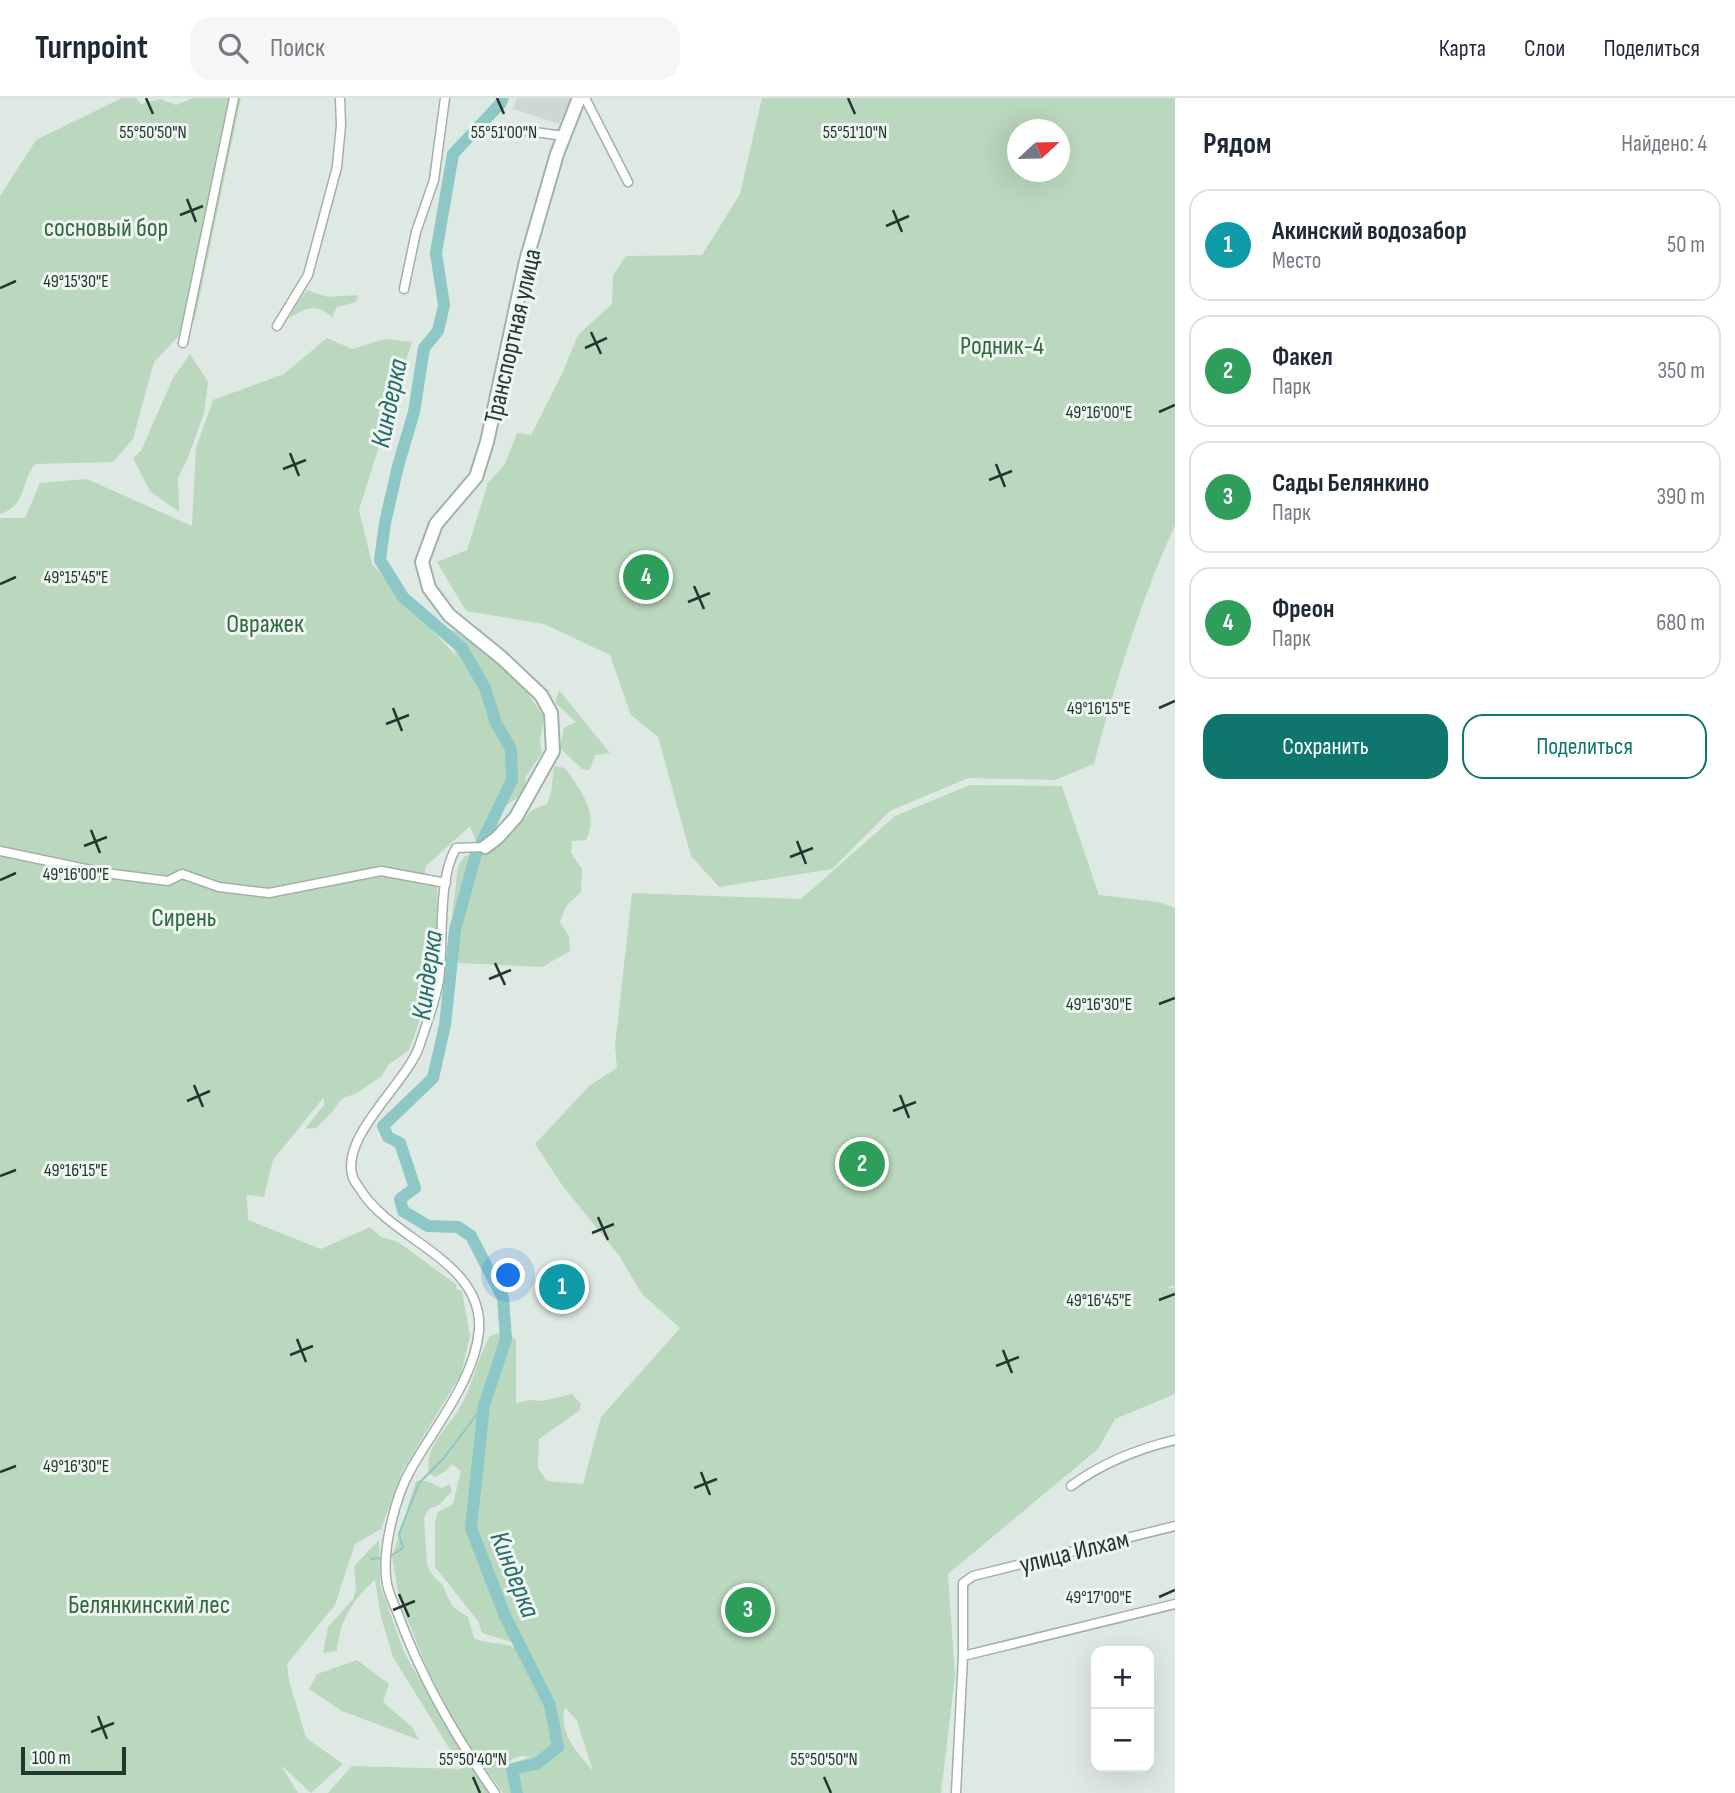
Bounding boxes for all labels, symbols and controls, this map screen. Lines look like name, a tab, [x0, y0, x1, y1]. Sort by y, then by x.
search box	[190, 17, 680, 80]
text: Turnpoint	[35, 28, 148, 68]
icon: search	[214, 29, 252, 67]
text: Поиск	[270, 33, 325, 64]
text: Карта	[1439, 34, 1486, 63]
text: Слои	[1524, 34, 1565, 63]
text: Поделиться	[1603, 34, 1700, 63]
north arrow	[1007, 119, 1070, 182]
text: 55°50'50"N	[119, 122, 187, 143]
text: 55°51'00"N	[471, 122, 537, 143]
text: 55°51'10"N	[823, 122, 887, 143]
text: Рядом	[1203, 126, 1271, 162]
text: Найдено: 4	[1621, 130, 1707, 158]
park label: сосновый бор	[44, 213, 168, 244]
text: Акинский водозабор	[1272, 216, 1467, 247]
text: 1	[1223, 231, 1233, 259]
text: 50 m	[1667, 231, 1705, 259]
street label: Транспортная улица	[478, 246, 549, 427]
text: Место	[1272, 247, 1321, 275]
text: 49°15'30"E	[43, 271, 109, 292]
park label: Родник-4	[960, 331, 1044, 362]
text: Факел	[1272, 342, 1333, 373]
water label: Киндерка	[364, 355, 415, 451]
text: 2	[1223, 357, 1233, 385]
text: 350 m	[1657, 357, 1705, 385]
text: Парк	[1272, 373, 1311, 401]
text: 49°16'00"E	[1066, 402, 1132, 423]
text: Сады Белянкино	[1272, 468, 1429, 499]
text: 3	[1223, 483, 1233, 511]
text: 390 m	[1656, 483, 1705, 511]
text: Парк	[1272, 499, 1311, 527]
pin: 4	[623, 551, 669, 603]
text: 49°15'45"E	[44, 567, 108, 588]
text: Фреон	[1272, 594, 1334, 625]
park label: Овражек	[226, 609, 304, 640]
text: 4	[1223, 609, 1233, 637]
text: 680 m	[1656, 609, 1705, 637]
text: Парк	[1272, 625, 1311, 653]
text: 49°16'15"E	[1067, 698, 1131, 719]
button: Сохранить	[1203, 714, 1448, 779]
button: Поделиться	[1462, 714, 1707, 779]
text: 49°16'00"E	[43, 864, 109, 885]
park label: Сирень	[151, 903, 217, 934]
water label: Киндерка	[405, 928, 450, 1022]
text: 49°16'30"E	[1066, 994, 1132, 1015]
pin: 2	[839, 1138, 885, 1190]
text: 49°16'15"E	[44, 1160, 108, 1181]
your location	[491, 1258, 525, 1292]
pin: 1	[539, 1261, 585, 1313]
text: 49°16'45"E	[1066, 1290, 1132, 1311]
text: 49°16'30"E	[43, 1456, 109, 1477]
street label: улица Илхам	[1016, 1524, 1132, 1581]
water label: Киндерка	[482, 1527, 547, 1623]
pin: 3	[725, 1584, 771, 1636]
text: 49°17'00"E	[1066, 1587, 1132, 1608]
park label: Белянкинский лес	[68, 1590, 230, 1621]
map controls	[1091, 1646, 1154, 1772]
button: +	[1091, 1646, 1154, 1709]
button: −	[1091, 1709, 1154, 1772]
scale bar	[21, 1744, 126, 1776]
text: 100 m	[32, 1747, 71, 1770]
text: 55°50'40"N	[439, 1749, 507, 1770]
text: 55°50'50"N	[790, 1749, 858, 1770]

